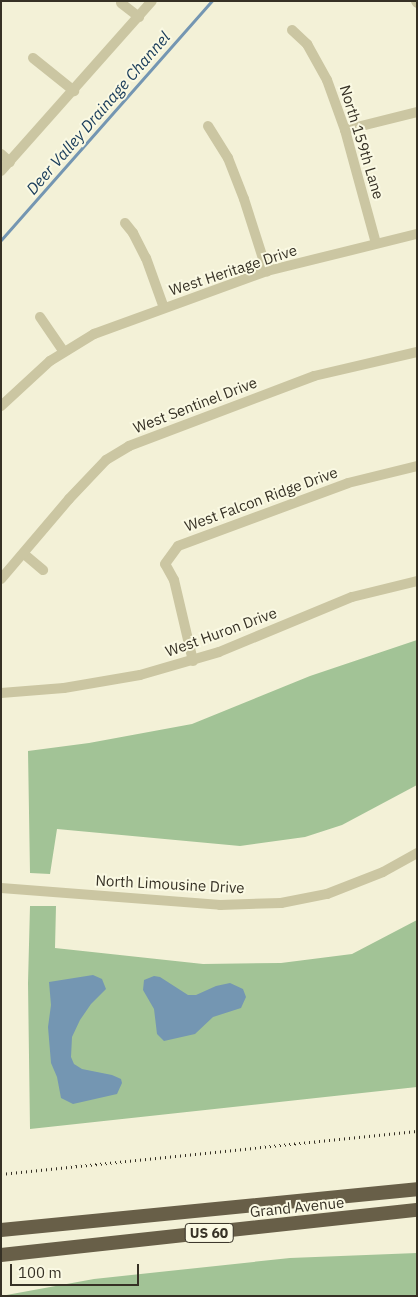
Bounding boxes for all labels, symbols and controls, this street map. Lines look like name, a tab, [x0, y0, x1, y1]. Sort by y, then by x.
water label: Deer Valley Drainage Channel	[22, 28, 174, 198]
street label: North 159th Lane	[336, 83, 388, 201]
street label: West Heritage Drive	[167, 241, 299, 299]
street label: West Sentinel Drive	[131, 373, 259, 437]
street label: West Falcon Ridge Drive	[182, 463, 340, 535]
street label: West Huron Drive	[163, 603, 279, 661]
street label: North Limousine Drive	[95, 871, 245, 897]
street label: Grand Avenue	[249, 1193, 345, 1221]
road number: US 60	[184, 1222, 234, 1244]
scale bar	[12, 1254, 141, 1286]
text: 100 m	[18, 1263, 62, 1282]

